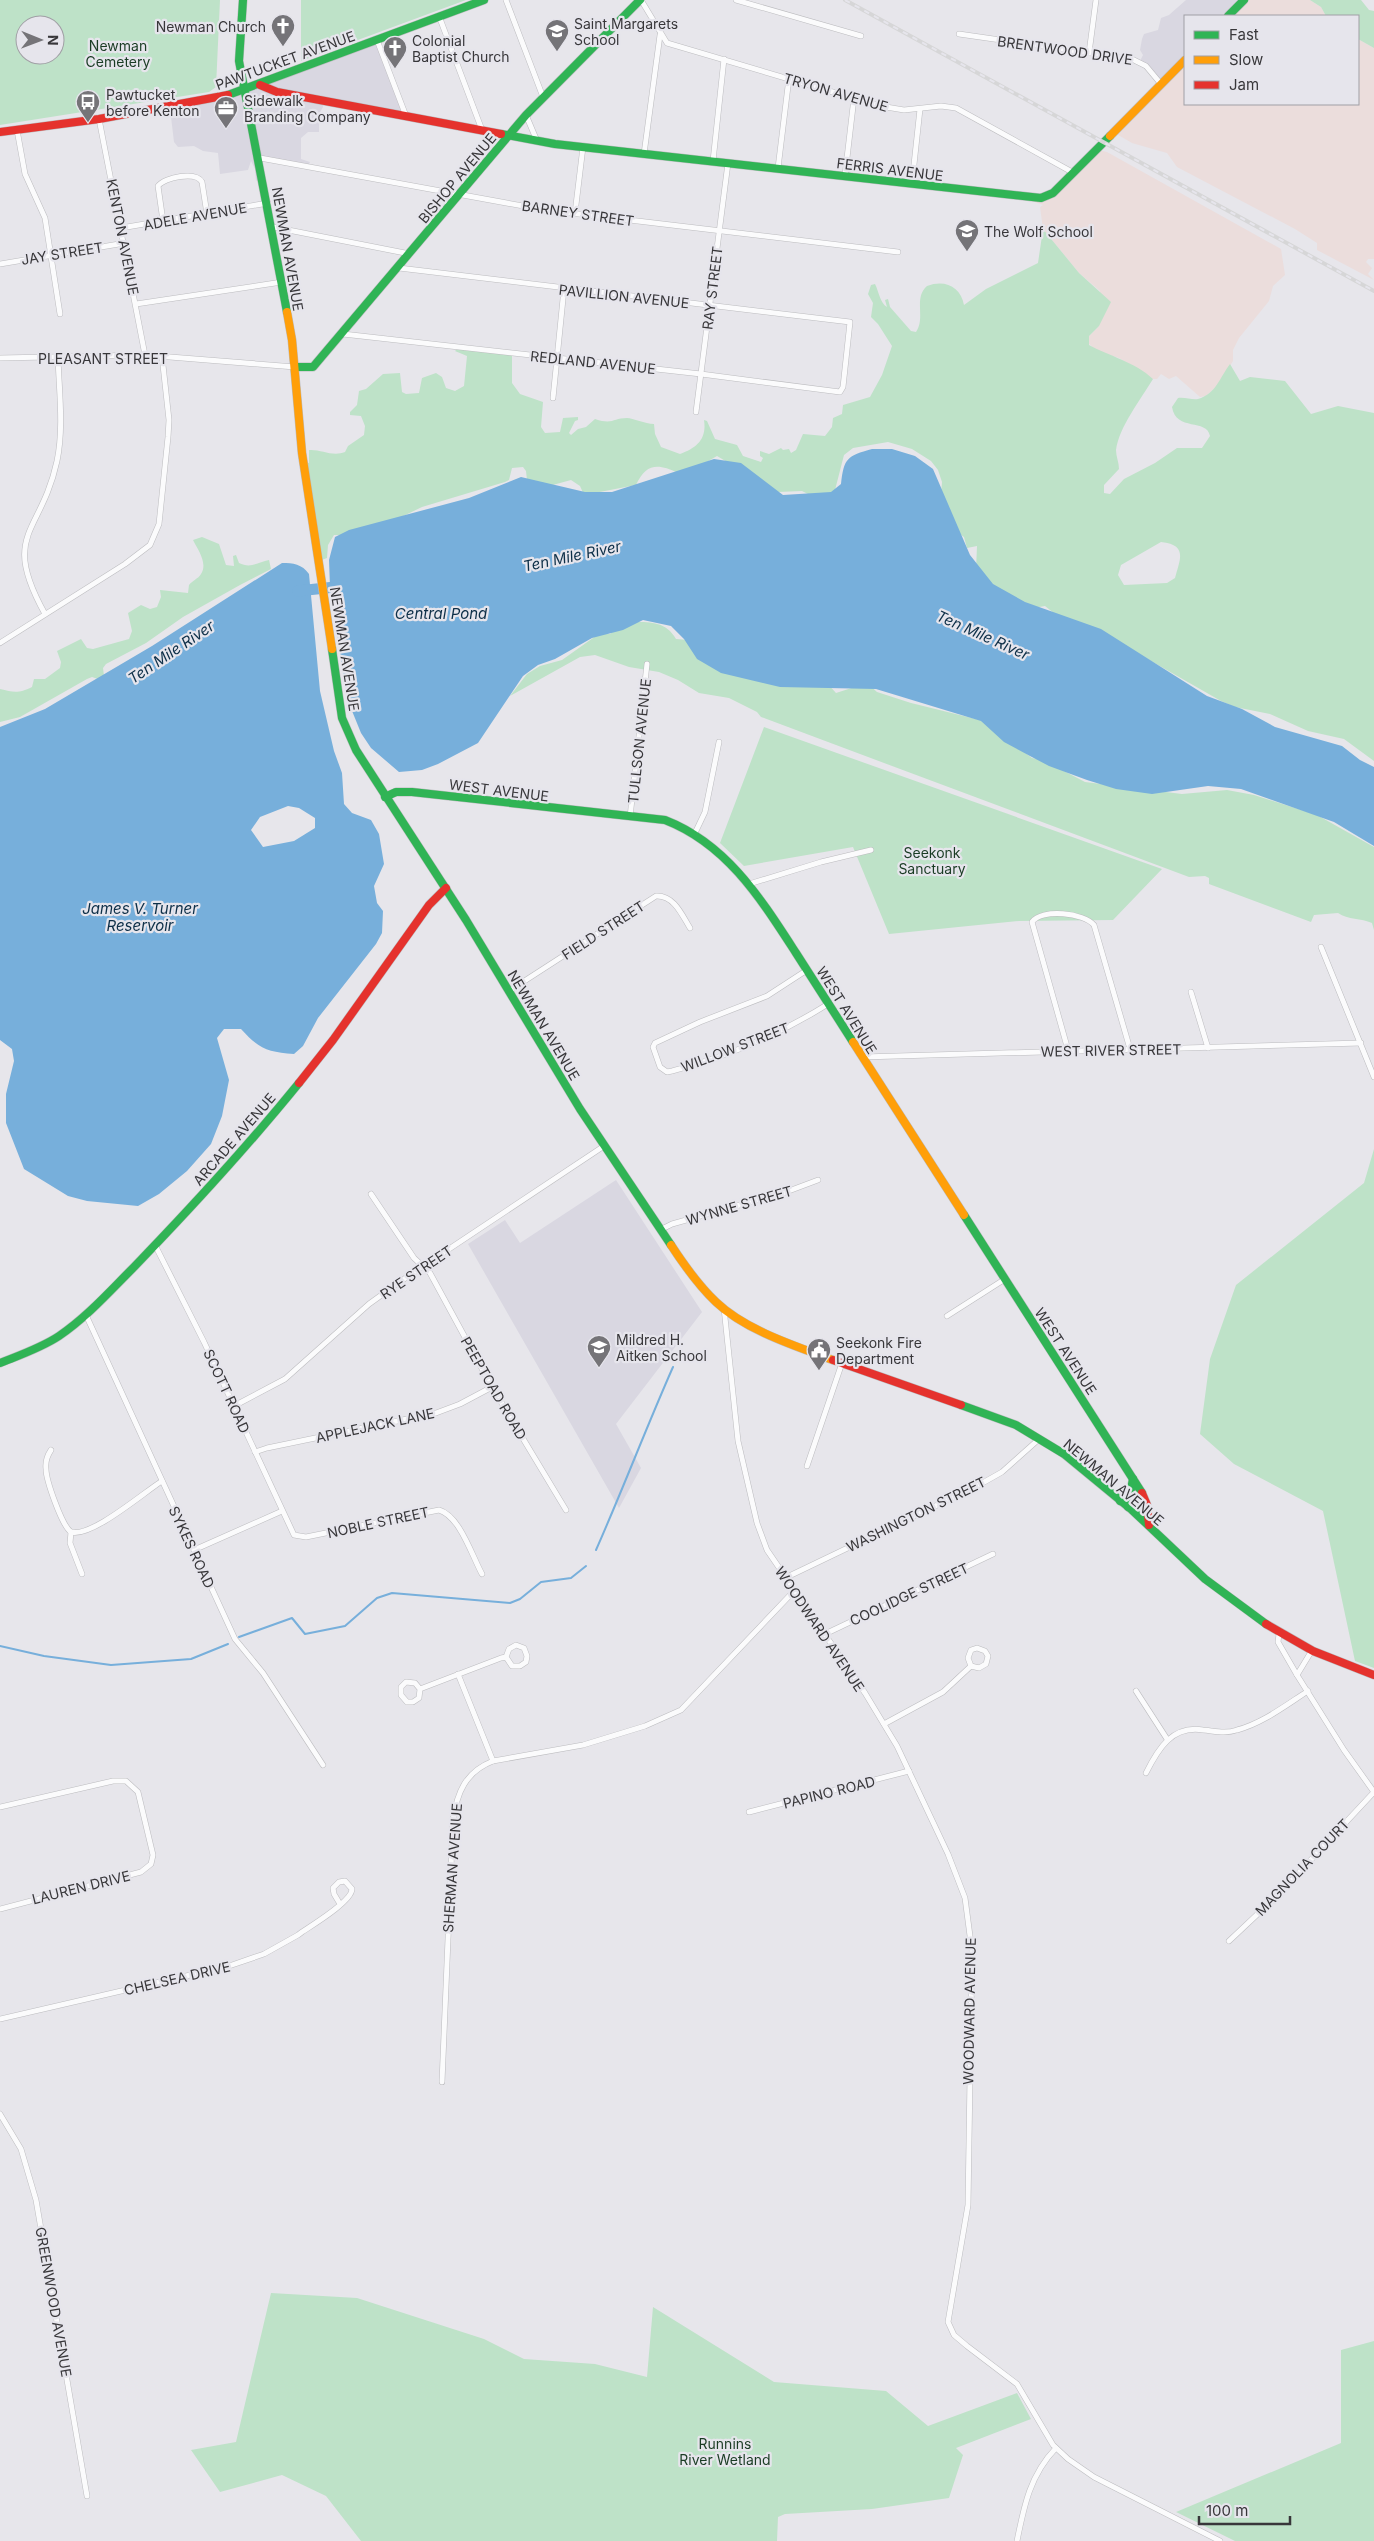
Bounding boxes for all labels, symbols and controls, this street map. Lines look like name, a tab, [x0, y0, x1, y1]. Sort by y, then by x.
church icon: Newman Church	[270, 13, 296, 47]
north arrow	[15, 15, 65, 65]
place label: Saint Margarets School	[574, 15, 678, 48]
legend	[1184, 15, 1359, 105]
place label: Newman Church	[156, 18, 266, 35]
school or university icon: Saint Margarets School	[544, 18, 570, 52]
text: Fast	[1229, 25, 1259, 44]
street label: PAWTUCKET AVENUE	[213, 27, 357, 93]
place label: Colonial Baptist Church	[412, 32, 510, 65]
street label: BRENTWOOD DRIVE	[996, 32, 1134, 68]
text: N	[45, 35, 62, 46]
church icon: Colonial Baptist Church	[382, 35, 408, 69]
park label: Newman Cemetery	[86, 37, 151, 70]
text: Slow	[1229, 50, 1263, 69]
street label: TRYON AVENUE	[782, 69, 890, 115]
text: Jam	[1229, 75, 1259, 94]
place label: Pawtucket before Kenton	[106, 86, 199, 119]
bus stop icon: Pawtucket before Kenton	[75, 89, 101, 123]
place label: Sidewalk Branding Company	[244, 92, 371, 125]
office icon: Sidewalk Branding Company	[213, 95, 239, 129]
street label: BISHOP AVENUE	[414, 130, 500, 226]
street label: FERRIS AVENUE	[836, 154, 944, 184]
street label: KENTON AVENUE	[103, 177, 143, 297]
street label: NEWMAN AVENUE	[269, 186, 307, 312]
street label: BARNEY STREET	[521, 197, 635, 229]
street label: ADELE AVENUE	[142, 199, 248, 233]
school or university icon: The Wolf School	[954, 218, 980, 252]
place label: The Wolf School	[984, 223, 1093, 240]
street label: JAY STREET	[20, 238, 104, 268]
street label: RAY STREET	[698, 245, 726, 331]
street label: PAVILLION AVENUE	[558, 281, 690, 311]
street label: REDLAND AVENUE	[530, 347, 656, 377]
street label: PLEASANT STREET	[38, 350, 168, 367]
water label: Ten Mile River	[521, 536, 623, 576]
street label: NEWMAN AVENUE	[327, 586, 363, 712]
water label: Central Pond	[395, 604, 488, 623]
water label: Ten Mile River	[934, 606, 1033, 664]
water label: Ten Mile River	[124, 616, 218, 688]
street label: TULLSON AVENUE	[624, 678, 654, 804]
street label: WEST AVENUE	[448, 775, 550, 805]
park label: Seekonk Sanctuary	[898, 844, 966, 877]
street label: FIELD STREET	[558, 897, 648, 963]
water label: James V. Turner Reservoir	[82, 899, 198, 935]
street label: WEST AVENUE	[813, 963, 881, 1057]
street label: NEWMAN AVENUE	[504, 967, 584, 1083]
street label: WILLOW STREET	[679, 1019, 791, 1075]
street label: WEST RIVER STREET	[1040, 1040, 1182, 1060]
street label: ARCADE AVENUE	[189, 1089, 279, 1189]
street label: WYNNE STREET	[684, 1182, 794, 1228]
street label: RYE STREET	[377, 1242, 455, 1302]
street label: WEST AVENUE	[1032, 1304, 1100, 1398]
place label: Mildred H. Aitken School	[616, 1331, 707, 1364]
street label: PEEPTOAD ROAD	[458, 1333, 530, 1443]
school or university icon: Mildred H. Aitken School	[586, 1334, 612, 1368]
place label: Seekonk Fire Department	[836, 1334, 922, 1367]
public building icon: Seekonk Fire Department	[806, 1337, 832, 1371]
street label: SCOTT ROAD	[200, 1346, 254, 1436]
street label: APPLEJACK LANE	[314, 1404, 436, 1446]
street label: NEWMAN AVENUE	[1060, 1435, 1168, 1529]
street label: WASHINGTON STREET	[843, 1473, 989, 1555]
street label: SYKES ROAD	[166, 1503, 218, 1591]
street label: NOBLE STREET	[326, 1503, 430, 1541]
street label: COOLIDGE STREET	[847, 1559, 971, 1629]
street label: WOODWARD AVENUE	[772, 1563, 868, 1695]
street label: PAPINO ROAD	[781, 1772, 877, 1812]
street label: SHERMAN AVENUE	[439, 1803, 465, 1933]
street label: MAGNOLIA COURT	[1251, 1815, 1353, 1919]
street label: LAUREN DRIVE	[30, 1867, 132, 1907]
street label: WOODWARD AVENUE	[959, 1937, 979, 2085]
street label: CHELSEA DRIVE	[122, 1957, 232, 1999]
street label: GREENWOOD AVENUE	[32, 2226, 76, 2378]
park label: Runnins River Wetland	[679, 2435, 771, 2468]
scale bar	[1199, 2494, 1290, 2526]
text: 100 m	[1206, 2501, 1248, 2520]

